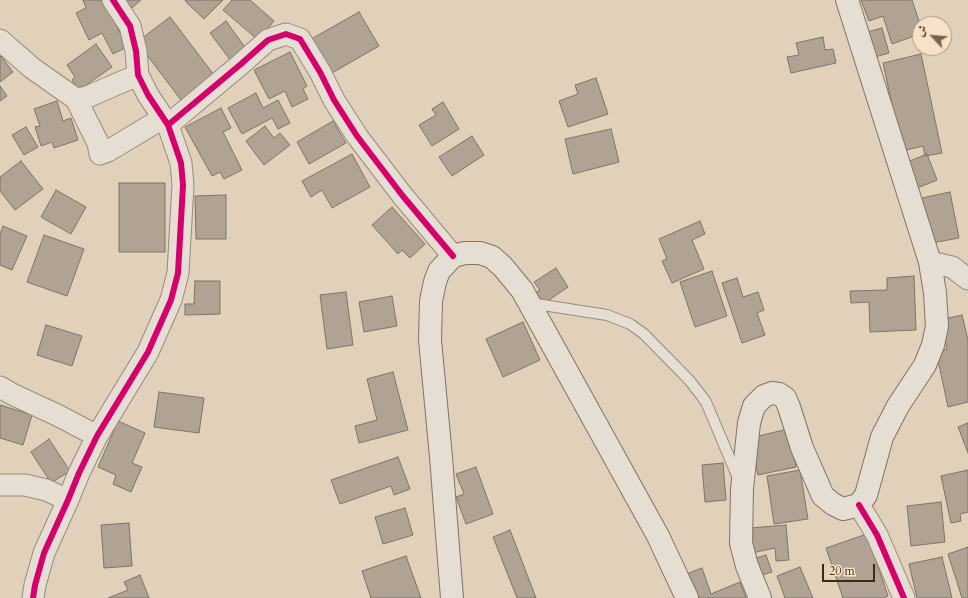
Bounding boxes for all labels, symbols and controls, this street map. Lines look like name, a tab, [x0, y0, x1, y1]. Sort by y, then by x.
north arrow	[912, 16, 952, 56]
text: ش	[913, 23, 931, 39]
scale bar	[824, 556, 877, 582]
text: 20 m	[829, 563, 855, 579]

